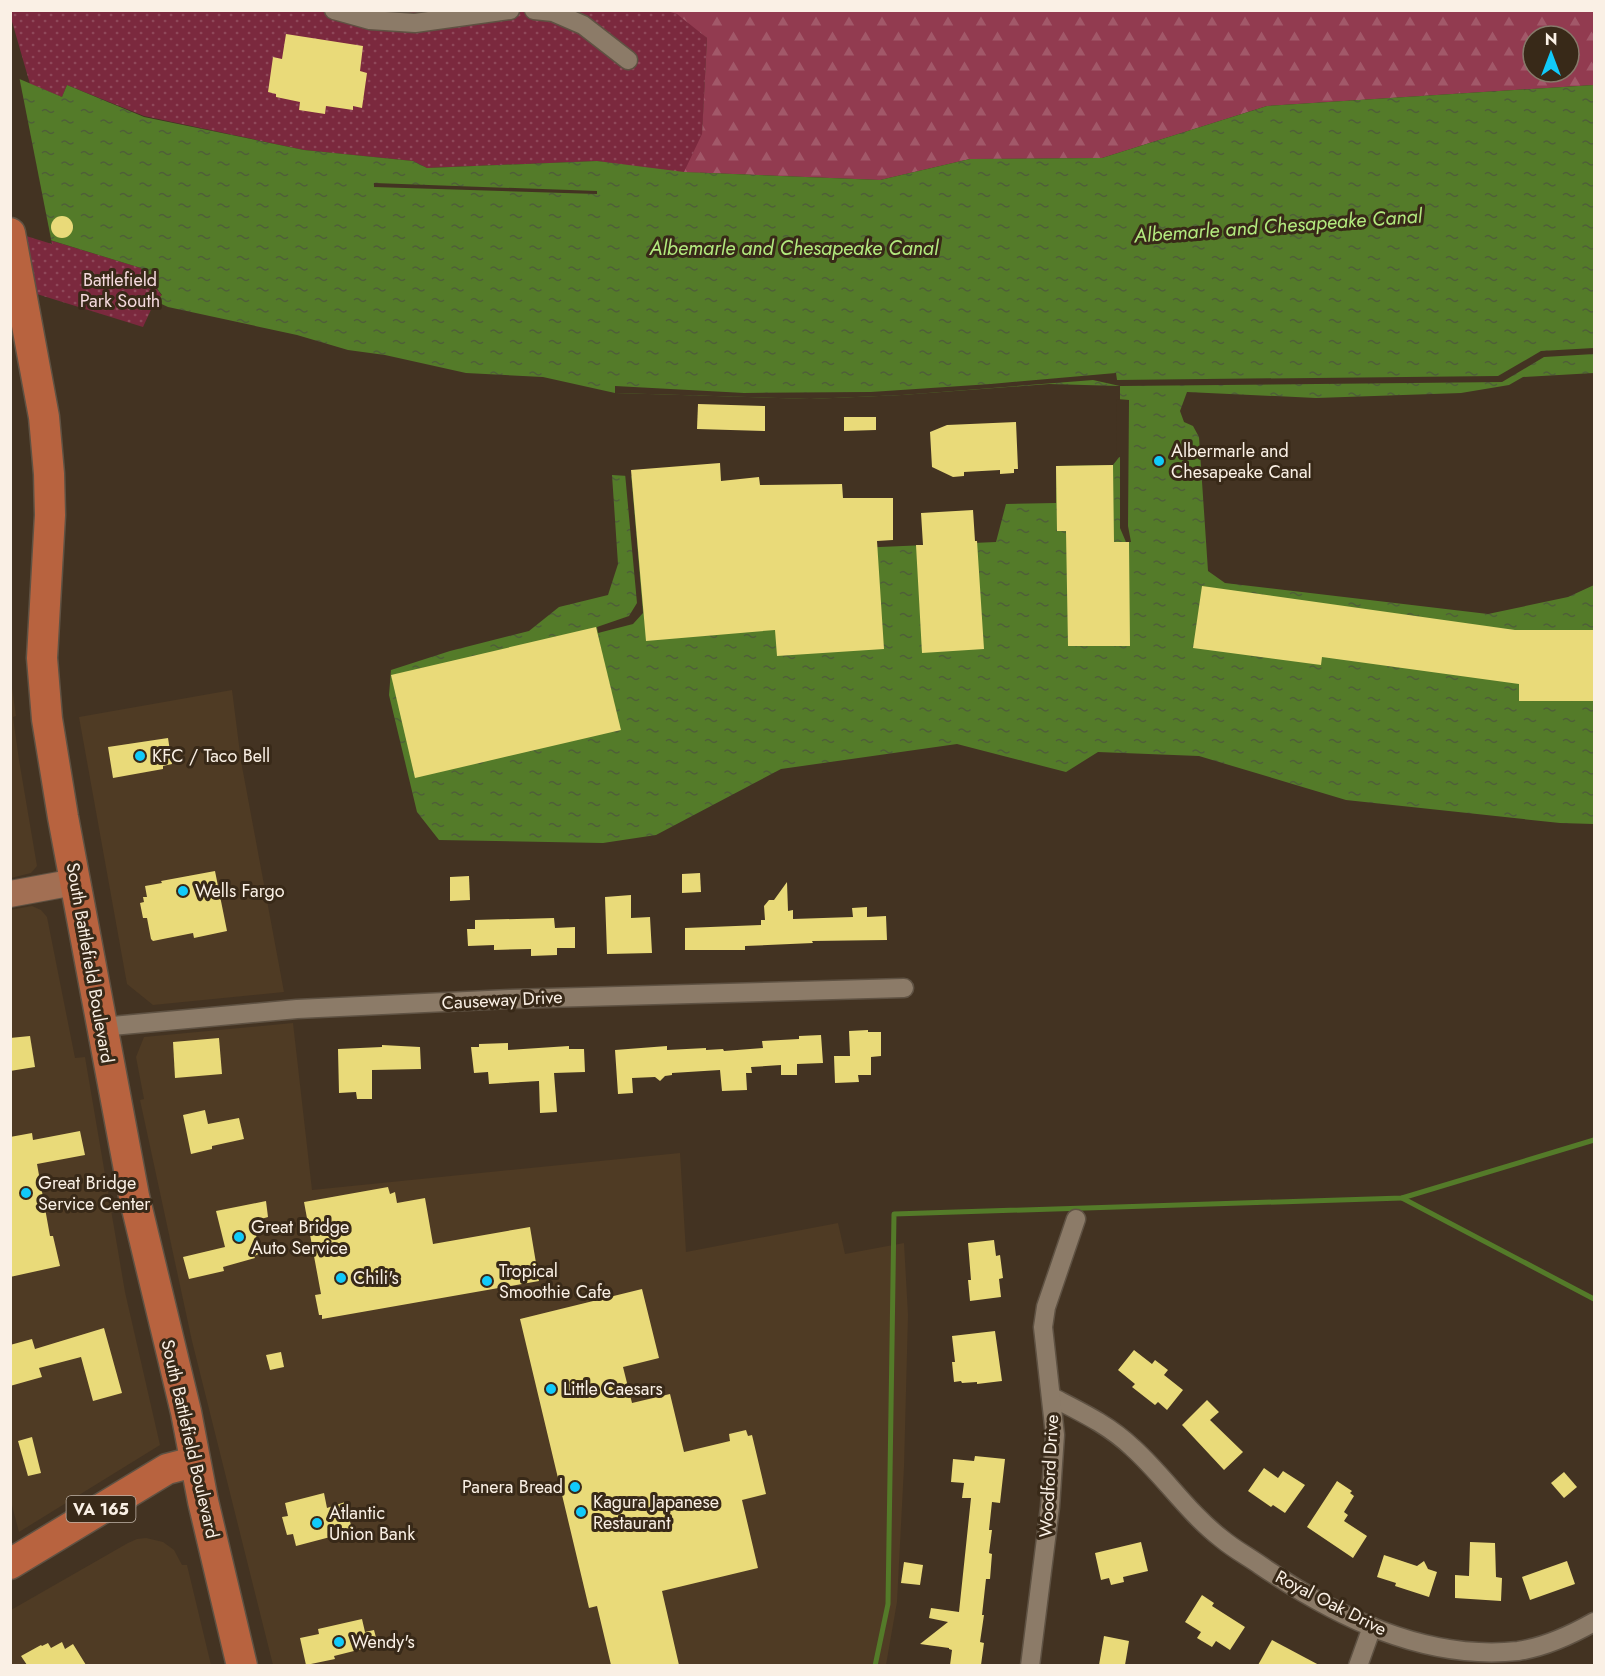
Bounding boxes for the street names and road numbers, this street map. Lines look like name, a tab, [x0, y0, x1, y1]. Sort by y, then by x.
street label: South Battlefield Boulevard	[60, 861, 120, 1065]
street label: Causeway Drive	[441, 984, 563, 1016]
street label: South Battlefield Boulevard	[154, 1337, 226, 1541]
street label: Woodford Drive	[1033, 1414, 1065, 1538]
road number: VA 165	[66, 1496, 136, 1522]
street label: Royal Oak Drive	[1271, 1564, 1391, 1642]

